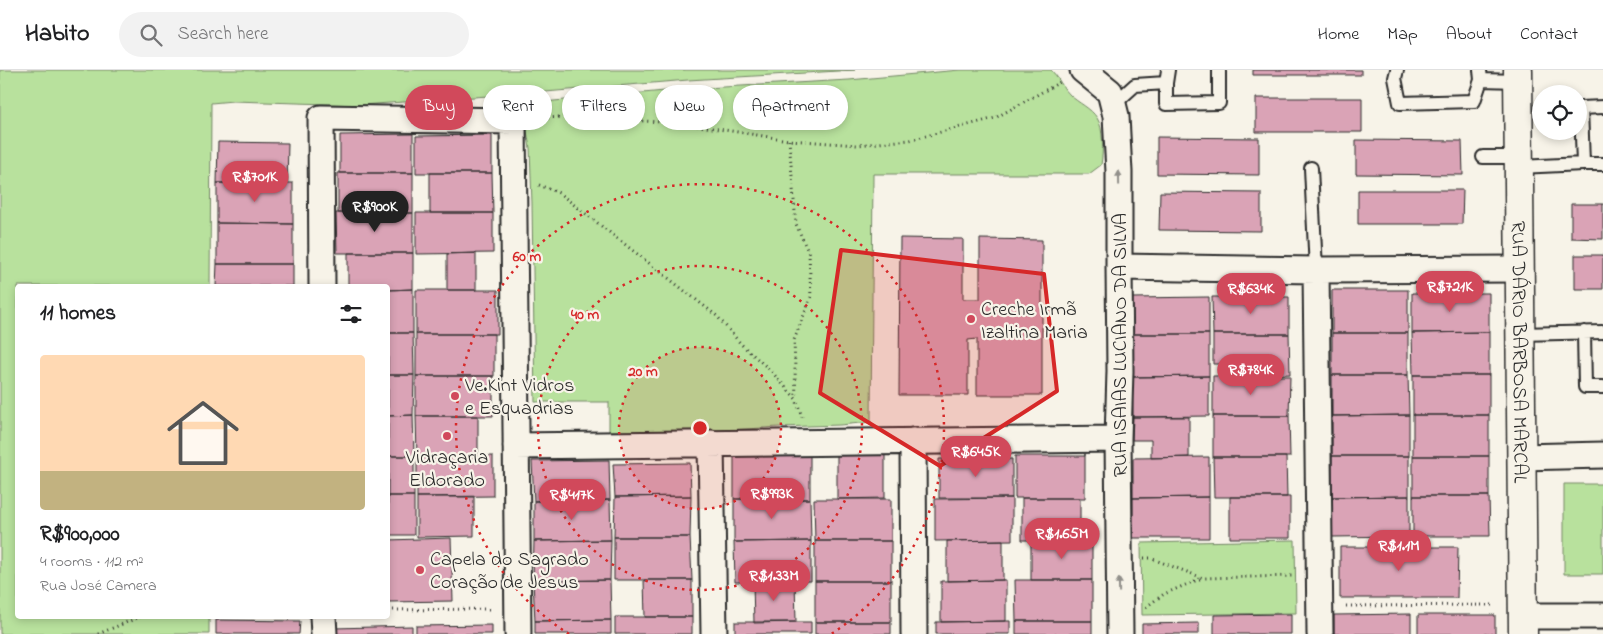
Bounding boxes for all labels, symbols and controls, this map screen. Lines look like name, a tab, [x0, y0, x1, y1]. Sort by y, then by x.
search box	[119, 12, 469, 57]
text: Habito	[25, 17, 89, 52]
icon: search	[137, 21, 165, 49]
text: Search here	[177, 21, 268, 48]
text: Home	[1318, 22, 1359, 48]
text: Map	[1387, 22, 1418, 48]
text: About	[1446, 22, 1492, 48]
text: Contact	[1520, 22, 1578, 48]
chip: Buy	[405, 85, 473, 130]
chip: Rent	[483, 85, 552, 130]
chip: Filters	[562, 85, 645, 130]
chip: New	[655, 85, 723, 130]
chip: Apartment	[733, 85, 848, 130]
map controls	[1532, 85, 1587, 140]
button: locate	[1532, 85, 1587, 140]
pin: R$701K	[214, 160, 296, 203]
text: R$701K	[233, 165, 277, 189]
one-way arrow	[1114, 170, 1122, 186]
pin: R$900K	[334, 190, 416, 233]
text: R$900K	[353, 195, 397, 219]
street label: RUA ISAIAS LUCIANO DA SILVA	[1107, 213, 1136, 477]
street label: RUA DÁRIO BARBOSA MARCAL	[1502, 221, 1534, 484]
text: 60 m	[512, 246, 542, 268]
pin: R$721K	[1409, 270, 1491, 313]
pin: R$634K	[1210, 272, 1292, 315]
text: R$721K	[1427, 275, 1473, 299]
text: R$634K	[1228, 277, 1274, 301]
place label: Creche Irmã Izaltina Maria	[981, 296, 1088, 348]
text: 11 homes	[40, 299, 116, 329]
icon: filters	[337, 300, 365, 328]
text: 40 m	[570, 304, 599, 326]
marker: Creche Irmã Izaltina Maria	[965, 313, 977, 325]
pin: R$784K	[1210, 354, 1292, 396]
text: R$784K	[1228, 358, 1274, 382]
text: 20 m	[627, 361, 658, 383]
place label: Ve.Kint Vidros e Esquadrias	[464, 372, 574, 424]
icon: home	[158, 388, 248, 478]
marker: Ve.Kint Vidros e Esquadrias	[449, 390, 461, 402]
centre of rings	[691, 419, 709, 437]
marker: Vidraçaria Eldorado	[441, 430, 453, 442]
pin: R$645K	[935, 436, 1017, 478]
text: R$645K	[951, 440, 1001, 464]
place label: Vidraçaria Eldorado	[405, 444, 488, 496]
pin: R$417K	[531, 478, 613, 521]
pin: R$993K	[731, 478, 813, 520]
text: R$993K	[751, 482, 793, 506]
text: R$417K	[550, 483, 594, 507]
pin: R$1.65M	[1016, 518, 1108, 560]
text: R$900,000	[40, 520, 120, 550]
text: R$1.65M	[1036, 522, 1088, 546]
pin: R$1.1M	[1358, 530, 1440, 572]
text: R$1.1M	[1378, 534, 1420, 558]
place label: Capela do Sagrado Coração de Jesus	[430, 546, 589, 598]
text: 4 rooms · 112 m²	[40, 550, 143, 574]
pin: R$1.33M	[728, 560, 820, 602]
marker: Capela do Sagrado Coração de Jesus	[414, 564, 426, 576]
text: R$1.33M	[749, 564, 799, 588]
text: Rua José Camera	[40, 574, 157, 598]
one-way arrow	[1115, 577, 1123, 593]

